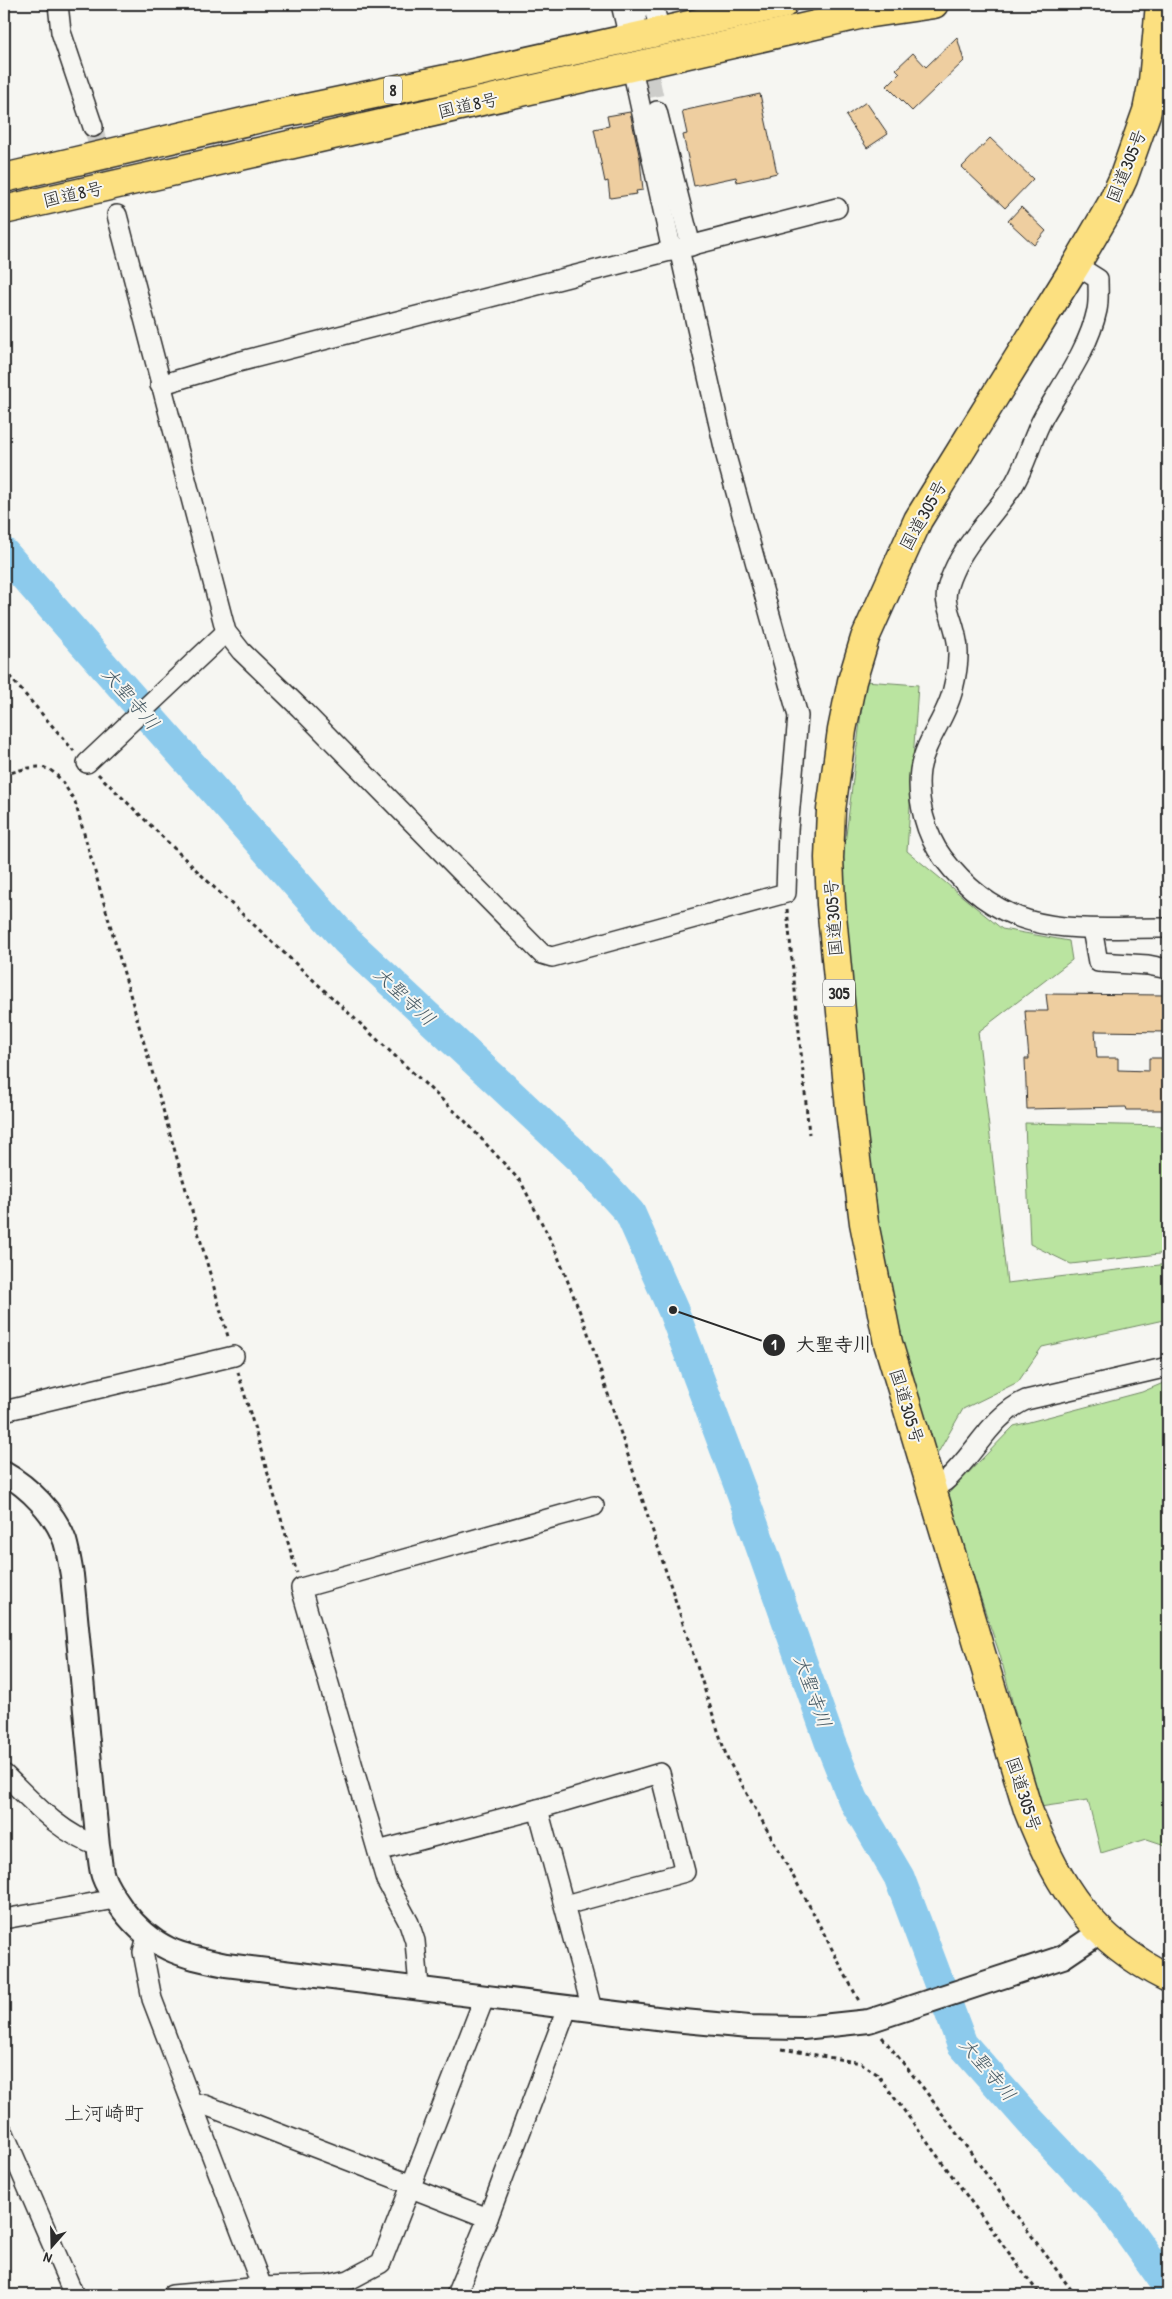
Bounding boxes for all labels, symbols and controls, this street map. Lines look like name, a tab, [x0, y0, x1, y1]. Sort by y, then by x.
road number: 8	[384, 76, 402, 104]
street label: 国道8号	[435, 86, 501, 124]
street label: 国道305号	[1100, 125, 1152, 207]
street label: 国道8号	[40, 175, 106, 213]
street label: 国道305号	[893, 475, 953, 555]
water label: 大聖寺川	[96, 661, 166, 735]
street label: 国道305号	[818, 878, 848, 958]
water label: 大聖寺川	[368, 961, 442, 1031]
road number: 305	[823, 980, 855, 1006]
callout: 大聖寺川	[761, 1328, 882, 1362]
text: 大聖寺川	[796, 1331, 872, 1357]
text: 1	[771, 1334, 777, 1355]
street label: 国道305号	[884, 1365, 930, 1447]
water label: 大聖寺川	[788, 1651, 838, 1731]
street label: 国道305号	[1000, 1753, 1048, 1835]
water label: 大聖寺川	[954, 2032, 1022, 2106]
district label: 上河崎町	[64, 2099, 144, 2126]
north arrow	[28, 2222, 78, 2272]
text: N	[40, 2248, 54, 2269]

